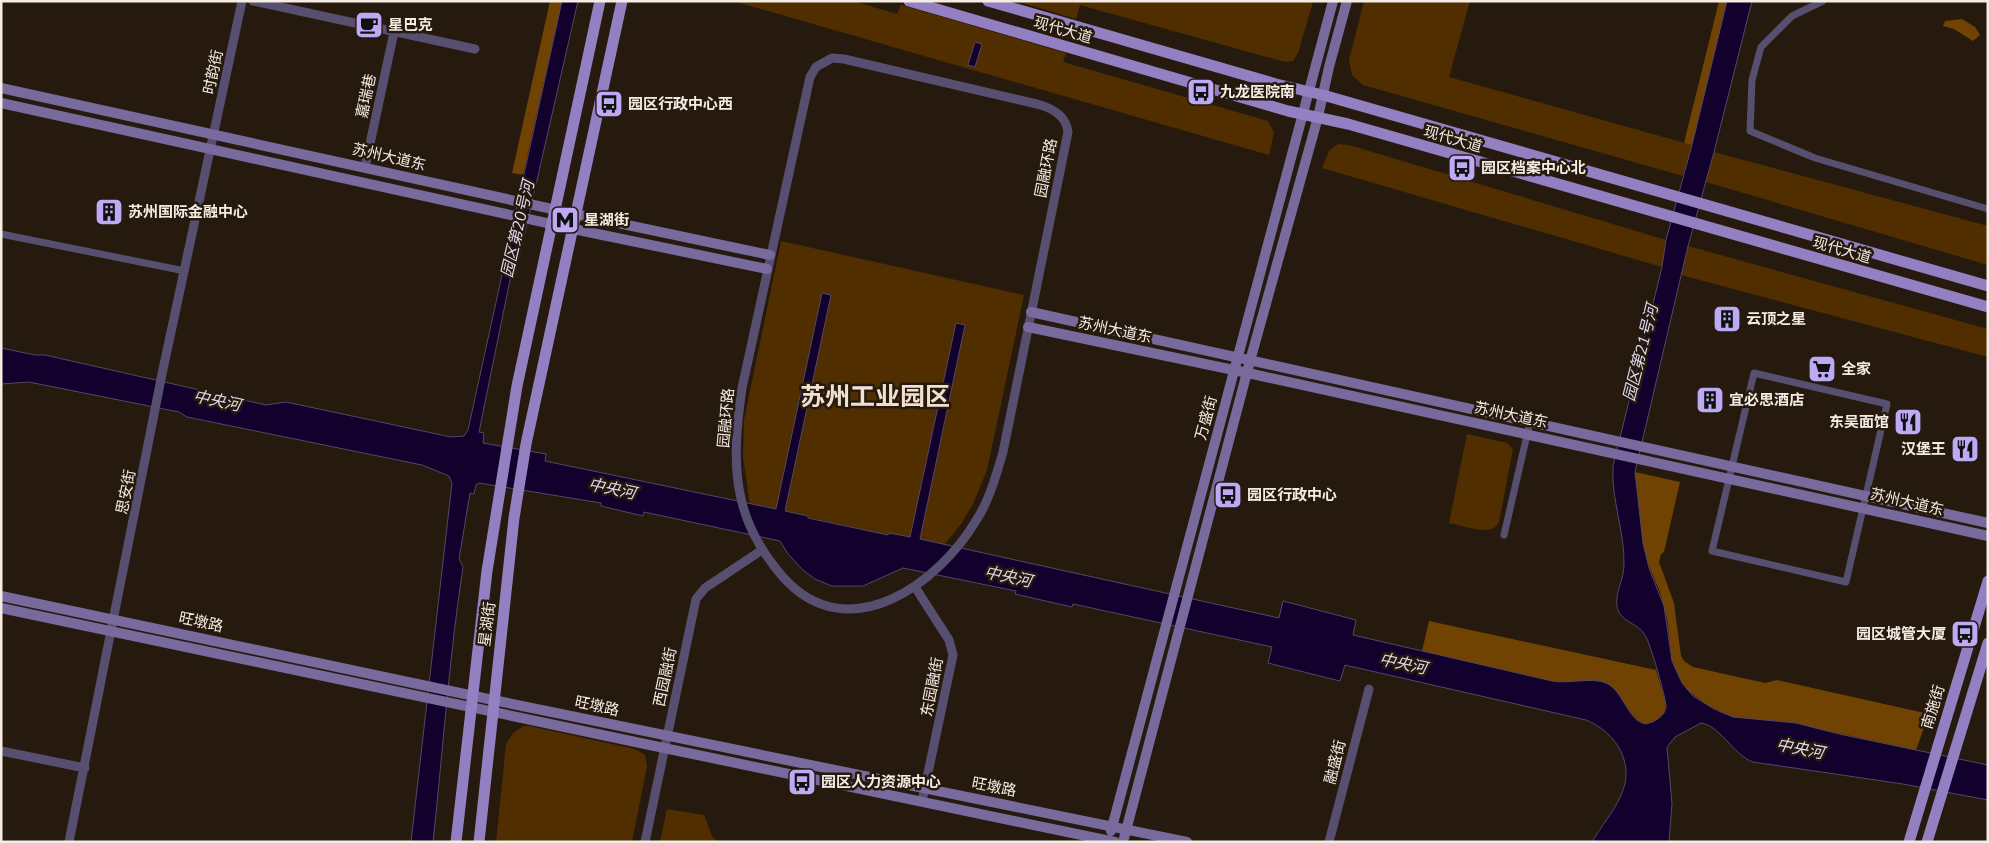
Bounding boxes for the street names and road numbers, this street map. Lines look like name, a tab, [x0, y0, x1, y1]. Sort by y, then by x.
street label: 现代大道	[1031, 12, 1095, 48]
street label: 时韵街	[199, 48, 227, 96]
street label: 嘉瑞巷	[352, 72, 380, 120]
street label: 现代大道	[1421, 121, 1485, 157]
street label: 园融环路	[1030, 137, 1062, 199]
street label: 苏州大道东	[350, 139, 428, 175]
street label: 现代大道	[1810, 232, 1874, 268]
street label: 苏州大道东	[1076, 312, 1154, 348]
street label: 园融环路	[713, 387, 739, 449]
street label: 万盛街	[1191, 394, 1221, 442]
street label: 苏州大道东	[1472, 397, 1550, 433]
street label: 思安街	[112, 468, 140, 516]
street label: 苏州大道东	[1868, 484, 1946, 520]
street label: 星湖街	[474, 600, 500, 648]
street label: 旺墩路	[177, 608, 225, 636]
street label: 西园融街	[649, 646, 681, 708]
street label: 东园融街	[916, 656, 948, 718]
street label: 南施街	[1917, 683, 1949, 731]
street label: 旺墩路	[573, 692, 621, 720]
street label: 融盛街	[1320, 738, 1350, 786]
street label: 旺墩路	[970, 773, 1018, 801]

